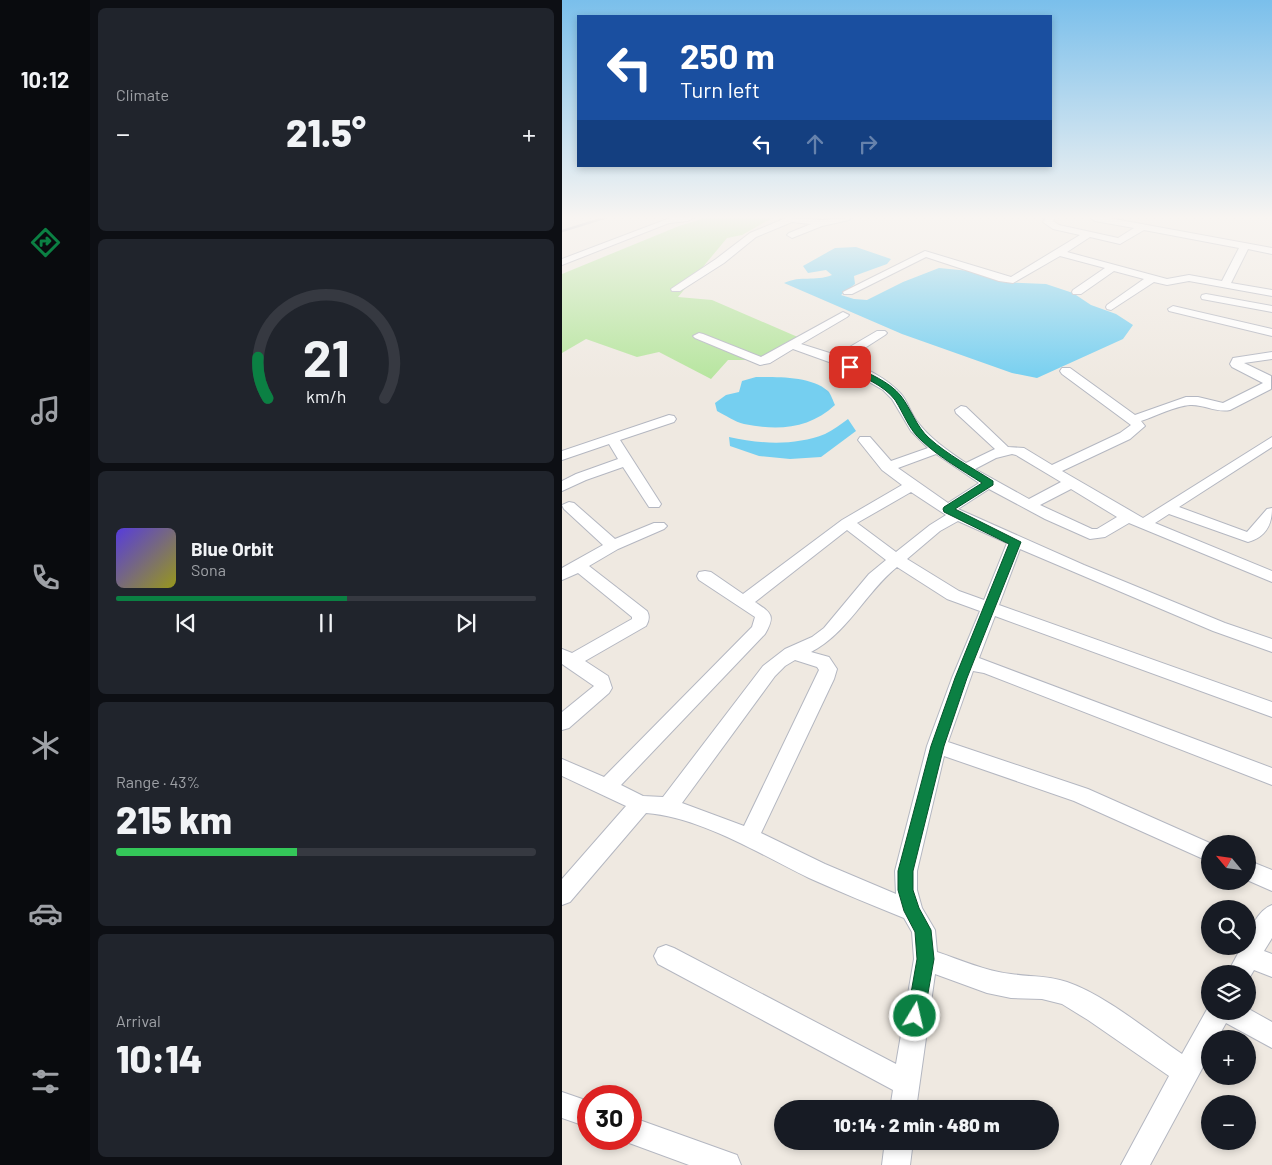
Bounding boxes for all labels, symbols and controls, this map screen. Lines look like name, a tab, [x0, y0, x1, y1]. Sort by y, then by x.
text: 250 m	[680, 34, 775, 76]
icon: left	[597, 35, 662, 100]
text: 10:12	[21, 66, 69, 92]
text: Turn left	[680, 76, 760, 102]
text: Climate	[116, 85, 169, 104]
text: 21.5°	[286, 109, 366, 155]
text: −	[116, 116, 130, 150]
text: +	[522, 116, 536, 150]
icon: left	[748, 130, 776, 158]
icon: ahead	[801, 130, 829, 158]
icon: right	[854, 130, 882, 158]
icon: directions	[28, 225, 63, 260]
text: 21	[302, 325, 350, 387]
pin	[829, 346, 871, 388]
icon: arrive	[836, 353, 864, 381]
text: km/h	[306, 385, 346, 407]
icon: music	[28, 393, 63, 428]
text: Blue Orbit	[191, 537, 274, 560]
icon: phone	[28, 560, 63, 595]
text: Sona	[191, 560, 226, 579]
icon: previous	[172, 609, 200, 637]
icon: pause	[312, 609, 340, 637]
icon: next	[452, 609, 480, 637]
icon: climate	[28, 728, 63, 763]
text: Range · 43%	[116, 772, 200, 791]
text: 215 km	[116, 796, 232, 842]
north arrow	[1201, 835, 1256, 890]
map controls	[1201, 835, 1256, 1150]
icon: car	[28, 896, 63, 931]
button: search	[1201, 900, 1256, 955]
button: layers	[1201, 965, 1256, 1020]
position arrow	[888, 989, 940, 1041]
text: Arrival	[116, 1011, 161, 1030]
button: +	[1201, 1030, 1256, 1085]
text: 10:14	[116, 1035, 203, 1081]
icon: filters	[28, 1064, 63, 1099]
speed limit sign: 30	[577, 1085, 642, 1150]
button: −	[1201, 1095, 1256, 1150]
text: 10:14 · 2 min · 480 m	[833, 1113, 1000, 1136]

